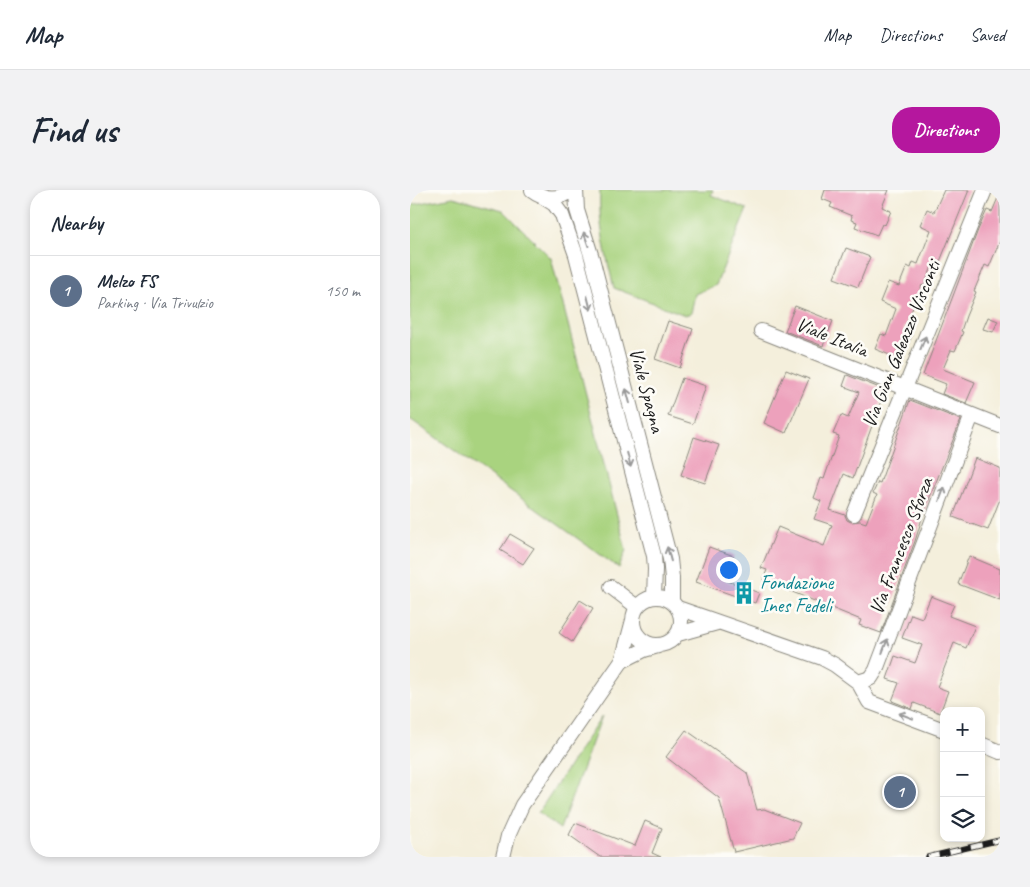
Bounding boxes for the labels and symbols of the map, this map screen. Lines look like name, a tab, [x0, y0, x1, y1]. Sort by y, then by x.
one-way arrow	[581, 232, 590, 248]
street label: Via Gian Galeazzo Visconti	[856, 255, 947, 431]
one-way arrow	[585, 295, 594, 311]
street label: Viale Italia	[793, 311, 873, 363]
one-way arrow	[919, 335, 928, 351]
street label: Viale Spagna	[624, 345, 671, 437]
one-way arrow	[623, 389, 632, 405]
one-way arrow	[625, 452, 635, 468]
street label: Via Francesco Sforza	[863, 473, 939, 618]
one-way arrow	[938, 487, 947, 502]
one-way arrow	[664, 546, 673, 562]
your location	[716, 557, 742, 583]
place label: Fondazione Ines Fedeli	[760, 570, 835, 618]
building icon: Fondazione Ines Fedeli	[731, 580, 757, 606]
one-way arrow	[881, 639, 890, 654]
one-way arrow	[899, 711, 915, 720]
pin: 1	[884, 773, 916, 811]

